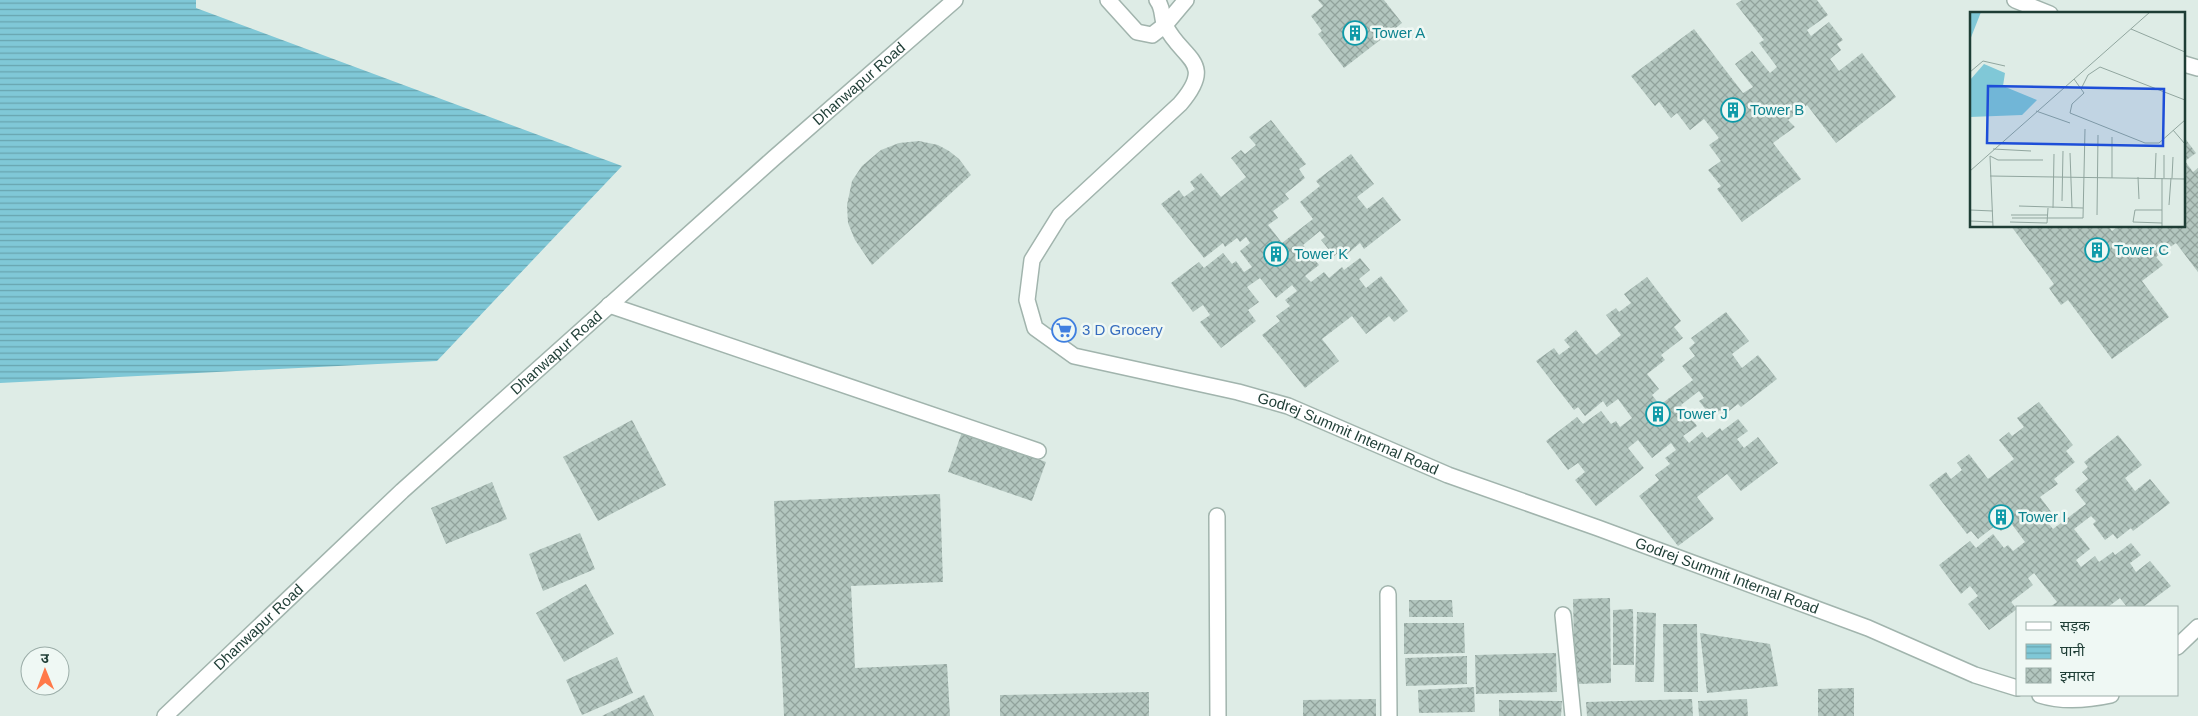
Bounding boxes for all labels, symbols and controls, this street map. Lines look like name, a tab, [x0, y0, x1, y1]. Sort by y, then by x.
inset map	[1970, 12, 2186, 228]
building icon: Tower A	[1342, 20, 1368, 46]
place label: Tower A	[1372, 24, 1425, 41]
street label: Dhanwapur Road	[809, 39, 908, 128]
building icon: Tower B	[1720, 97, 1746, 123]
place label: Tower B	[1750, 101, 1804, 118]
building icon: Tower C	[2084, 237, 2110, 263]
building icon: Tower K	[1263, 241, 1289, 267]
place label: Tower C	[2114, 241, 2169, 258]
place label: Tower K	[1294, 245, 1348, 262]
street label: Dhanwapur Road	[507, 307, 605, 398]
supermarket icon: 3 D Grocery	[1051, 317, 1077, 343]
place label: 3 D Grocery	[1082, 321, 1163, 338]
street label: Godrej Summit Internal Road	[1256, 389, 1441, 478]
building icon: Tower J	[1645, 401, 1671, 427]
place label: Tower J	[1676, 405, 1728, 422]
building icon: Tower I	[1988, 504, 2014, 530]
place label: Tower I	[2018, 508, 2066, 525]
street label: Godrej Summit Internal Road	[1633, 534, 1821, 617]
street label: Dhanwapur Road	[210, 580, 306, 673]
legend	[2016, 606, 2178, 696]
text: सड़क	[2060, 617, 2090, 634]
text: पानी	[2060, 642, 2086, 659]
north arrow	[20, 646, 70, 696]
text: उ	[41, 650, 50, 666]
text: इमारत	[2060, 667, 2095, 684]

